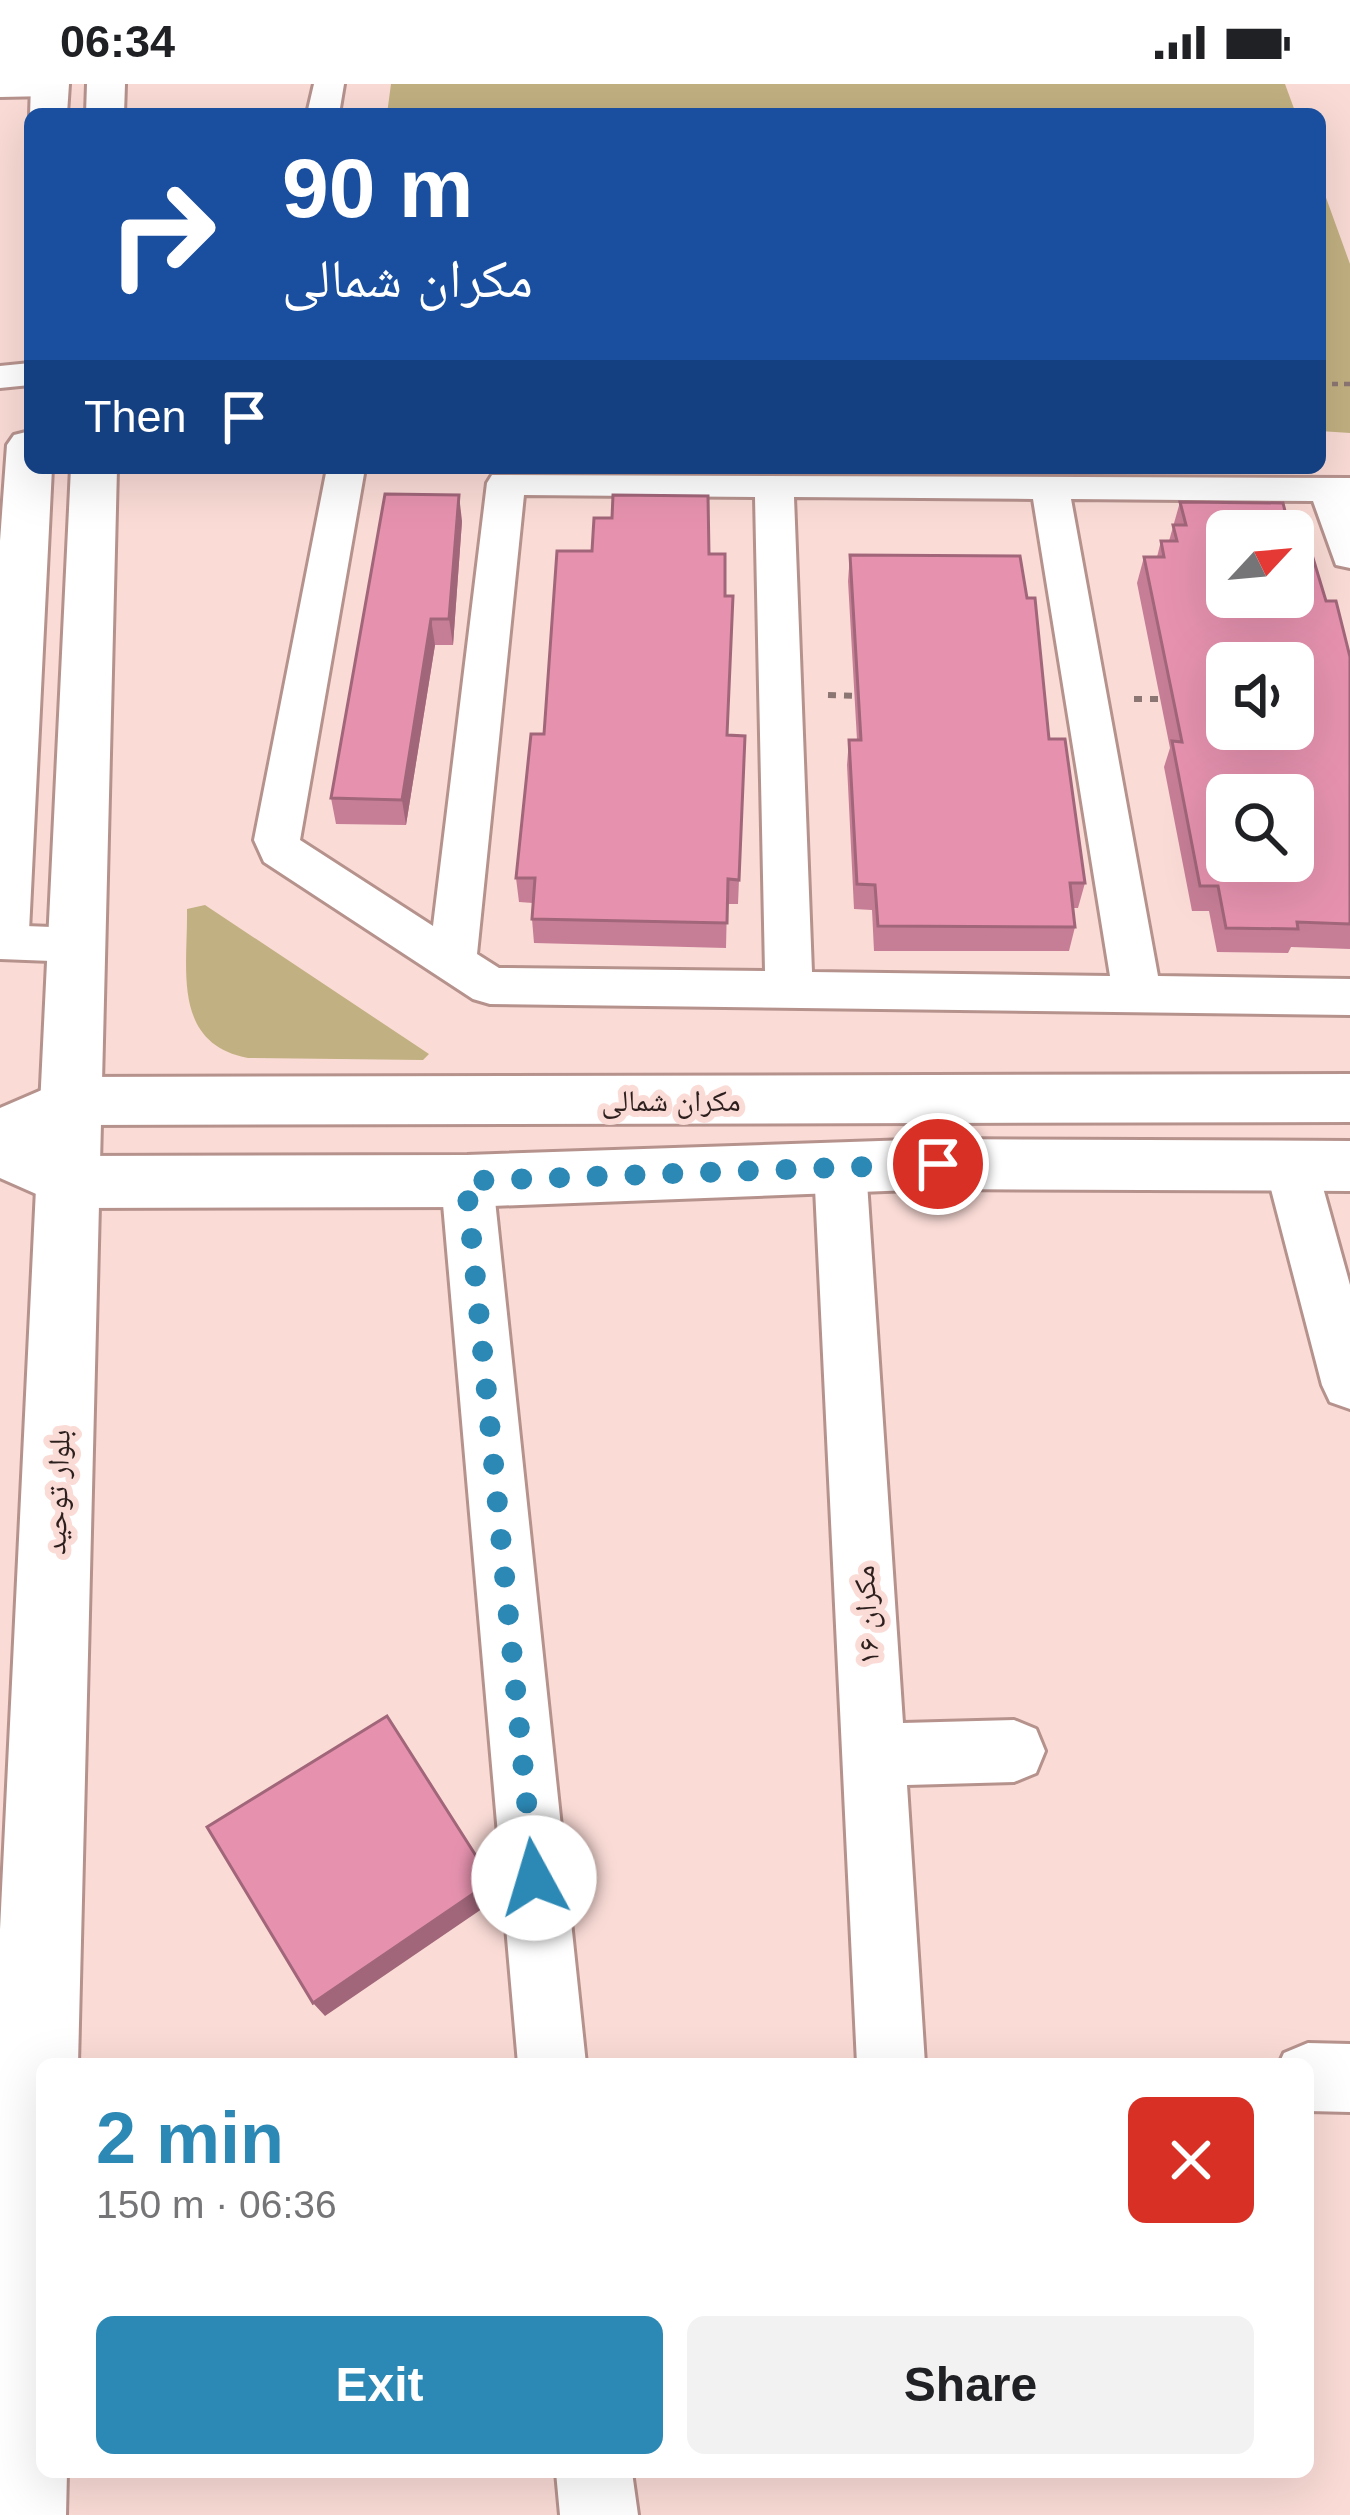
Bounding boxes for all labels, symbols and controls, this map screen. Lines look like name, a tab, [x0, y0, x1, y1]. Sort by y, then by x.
text: 06:34	[60, 16, 175, 67]
text: 90 m	[282, 141, 473, 235]
icon: right	[84, 156, 240, 312]
text: مکران شمالی	[282, 248, 533, 308]
icon: arrive	[211, 384, 277, 450]
text: Then	[84, 391, 187, 442]
north arrow	[1206, 510, 1314, 618]
map controls	[1206, 510, 1314, 882]
button: sound	[1206, 642, 1314, 750]
button: search	[1206, 774, 1314, 882]
street label: مکران شمالی	[601, 1084, 741, 1119]
pin	[887, 1113, 989, 1215]
icon: arrive	[905, 1131, 971, 1197]
street label: بلوار توحید	[38, 1429, 77, 1555]
street label: مکران ۱۶	[847, 1564, 887, 1666]
position arrow	[471, 1815, 597, 1941]
button: close	[1128, 2097, 1254, 2223]
text: 2 min	[96, 2098, 284, 2178]
text: 150 m · 06:36	[96, 2183, 337, 2226]
button: Exit	[96, 2316, 663, 2454]
button: Share	[687, 2316, 1254, 2454]

